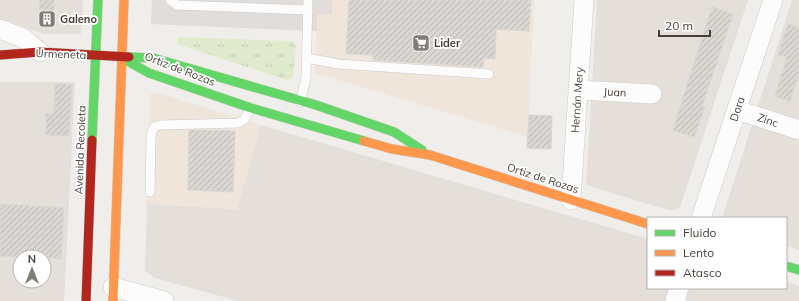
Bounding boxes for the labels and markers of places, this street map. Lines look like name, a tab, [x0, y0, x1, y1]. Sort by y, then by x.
building icon: Galeno	[37, 9, 57, 29]
place label: Galeno	[60, 12, 97, 26]
supermarket icon: Lider	[411, 33, 431, 53]
place label: Lider	[434, 36, 461, 50]

